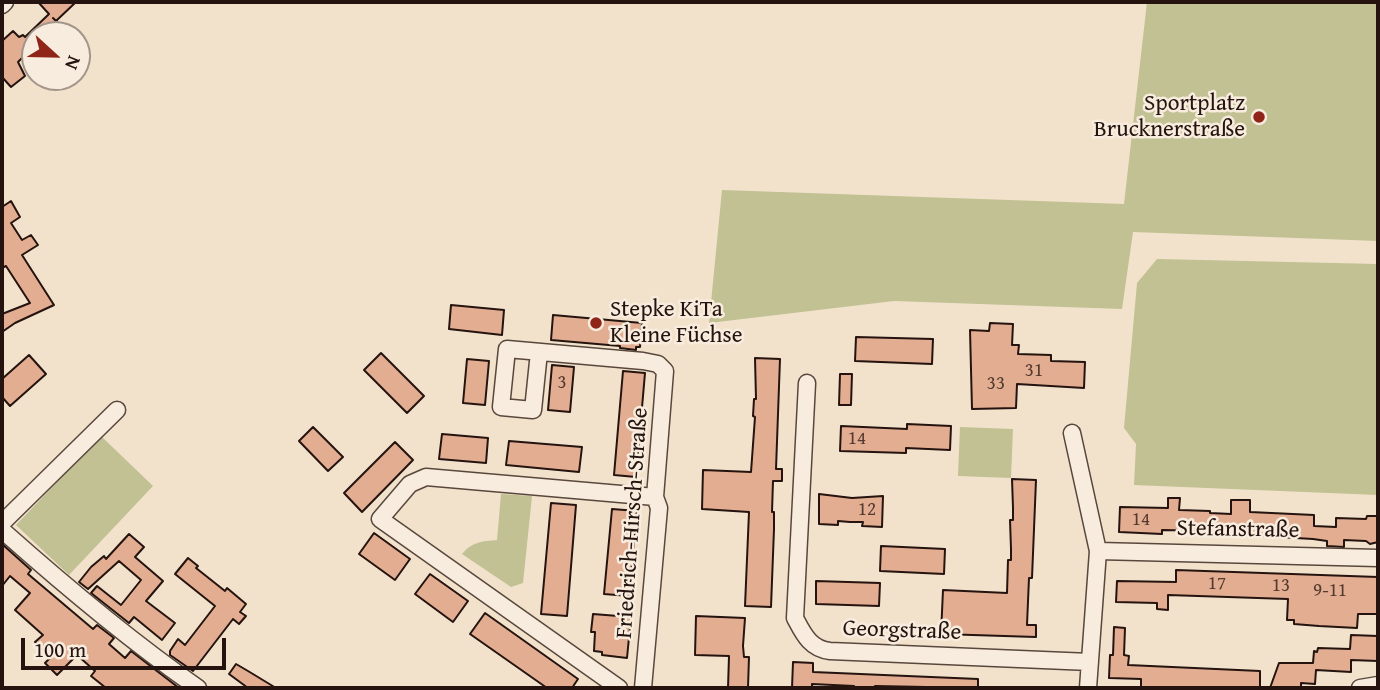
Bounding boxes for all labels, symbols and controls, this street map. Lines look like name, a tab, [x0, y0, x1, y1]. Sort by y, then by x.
north arrow	[21, 21, 91, 91]
text: N	[58, 52, 89, 74]
place label: Sportplatz Brucknerstraße	[1094, 90, 1245, 144]
marker: Sportplatz Brucknerstraße	[1251, 109, 1267, 125]
place label: Stepke KiTa Kleine Füchse	[610, 296, 742, 350]
marker: Stepke KiTa Kleine Füchse	[588, 315, 604, 331]
house number: 31	[1025, 360, 1043, 382]
house number: 3	[557, 372, 567, 394]
house number: 33	[987, 373, 1005, 395]
street label: Friedrich-Hirsch-Straße	[611, 407, 655, 639]
house number: 14	[848, 428, 866, 450]
house number: 12	[858, 499, 876, 521]
house number: 14	[1132, 509, 1150, 531]
street label: Stefanstraße	[1176, 515, 1300, 545]
house number: 17	[1208, 573, 1226, 595]
house number: 13	[1272, 575, 1290, 597]
house number: 9-11	[1313, 580, 1347, 602]
street label: Georgstraße	[842, 615, 962, 647]
scale bar	[24, 624, 229, 668]
text: 100 m	[34, 634, 86, 665]

